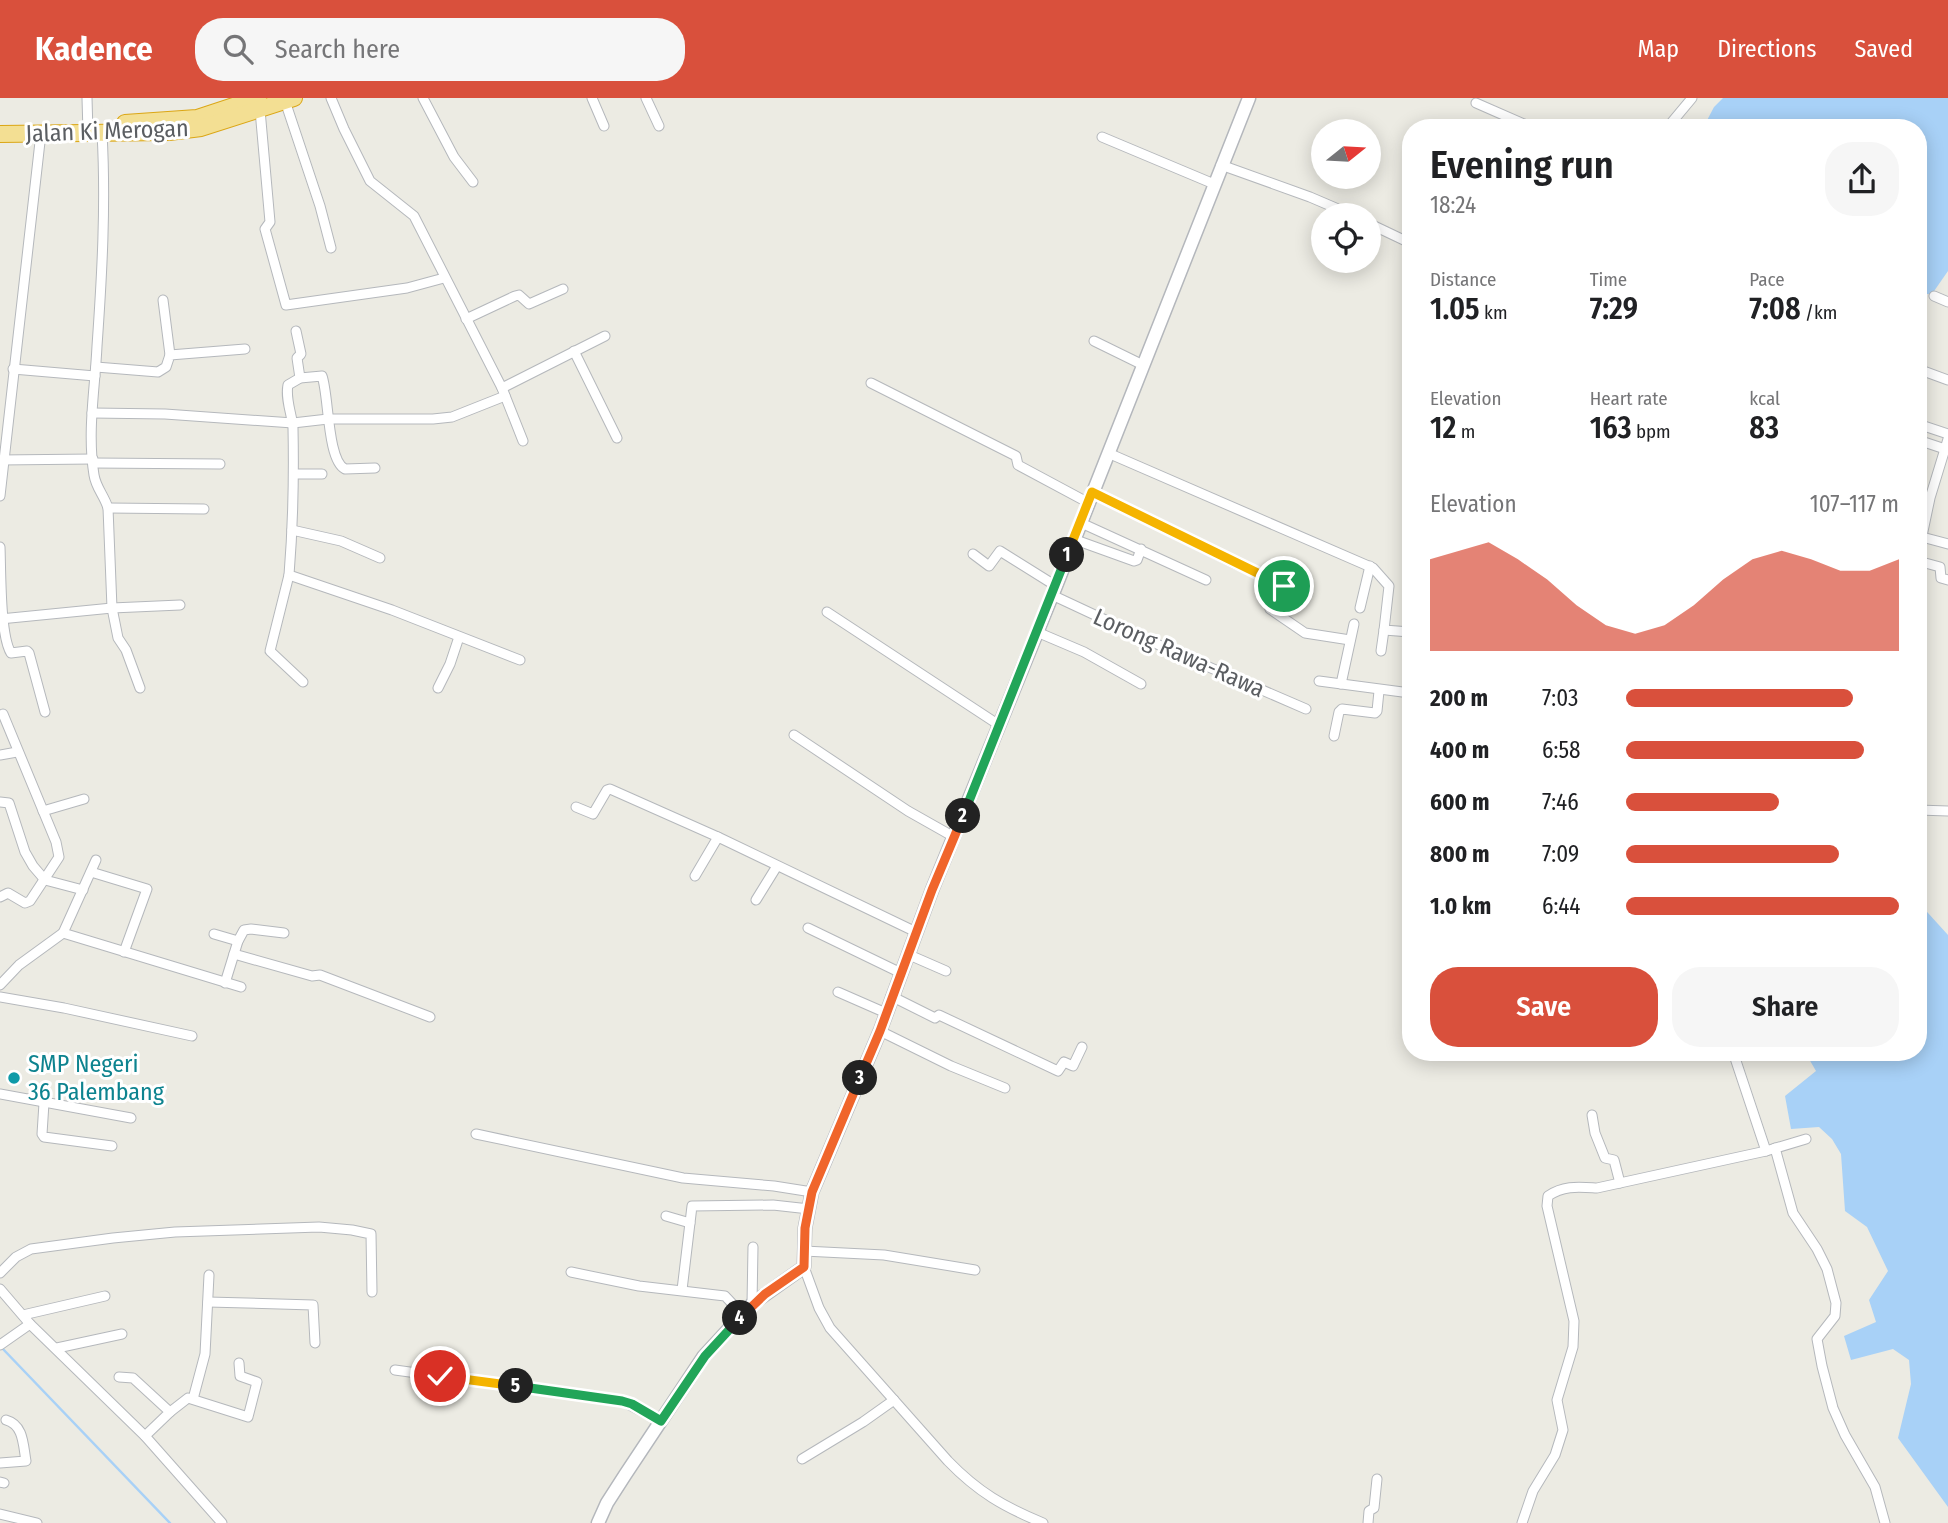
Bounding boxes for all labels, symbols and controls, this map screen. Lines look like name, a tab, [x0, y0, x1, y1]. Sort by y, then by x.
search box	[195, 18, 685, 81]
text: Kadence	[35, 29, 153, 69]
icon: search	[219, 30, 257, 68]
text: Search here	[275, 34, 400, 65]
text: Map	[1638, 35, 1679, 63]
text: Directions	[1717, 35, 1816, 63]
text: Saved	[1854, 35, 1913, 63]
street label: Jalan Ki Merogan	[25, 114, 189, 148]
north arrow	[1311, 119, 1381, 189]
map controls	[1311, 119, 1381, 273]
text: Evening run	[1430, 142, 1614, 188]
button: share	[1825, 142, 1899, 216]
text: 18:24	[1430, 191, 1476, 219]
button: locate	[1311, 203, 1381, 273]
text: Distance	[1430, 268, 1497, 291]
text: Time	[1590, 268, 1627, 291]
text: Pace	[1749, 268, 1785, 291]
text: 1.05	[1430, 291, 1480, 327]
text: 7:29	[1590, 291, 1638, 327]
text: 7:08	[1749, 291, 1801, 327]
text: km	[1480, 301, 1508, 324]
text: /km	[1801, 301, 1837, 324]
text: Elevation	[1430, 387, 1502, 410]
text: Heart rate	[1590, 387, 1668, 410]
text: kcal	[1749, 387, 1780, 410]
text: 12	[1430, 410, 1456, 446]
text: 163	[1590, 410, 1631, 446]
text: 83	[1749, 410, 1779, 446]
text: m	[1456, 420, 1475, 443]
text: bpm	[1631, 420, 1671, 443]
text: Elevation	[1430, 490, 1517, 518]
text: 107–117 m	[1810, 490, 1899, 518]
pin: 1	[1050, 538, 1084, 573]
text: 1	[1062, 543, 1071, 566]
pin	[1254, 556, 1314, 616]
icon: arrive	[1265, 567, 1303, 605]
street label: Lorong Rawa-Rawa	[1089, 603, 1269, 703]
text: 200 m	[1430, 684, 1488, 712]
text: 7:03	[1542, 684, 1578, 712]
text: 400 m	[1430, 736, 1489, 764]
text: 6:58	[1542, 736, 1580, 764]
text: 600 m	[1430, 788, 1489, 816]
text: 7:46	[1542, 788, 1579, 816]
pin: 2	[946, 798, 981, 834]
text: 2	[958, 804, 967, 827]
text: 800 m	[1430, 840, 1490, 868]
text: 7:09	[1542, 840, 1579, 868]
text: 1.0 km	[1430, 892, 1491, 920]
text: 6:44	[1542, 892, 1580, 920]
button: Save	[1430, 967, 1658, 1047]
button: Share	[1672, 967, 1899, 1047]
place label: SMP Negeri 36 Palembang	[28, 1050, 165, 1106]
pin: 3	[842, 1060, 878, 1096]
text: 3	[855, 1066, 864, 1089]
marker: SMP Negeri 36 Palembang	[6, 1070, 22, 1086]
pin: 4	[722, 1300, 758, 1336]
text: 4	[735, 1306, 744, 1329]
pin	[410, 1346, 470, 1406]
icon: check	[421, 1357, 459, 1395]
pin: 5	[498, 1368, 534, 1404]
text: 5	[511, 1374, 520, 1397]

